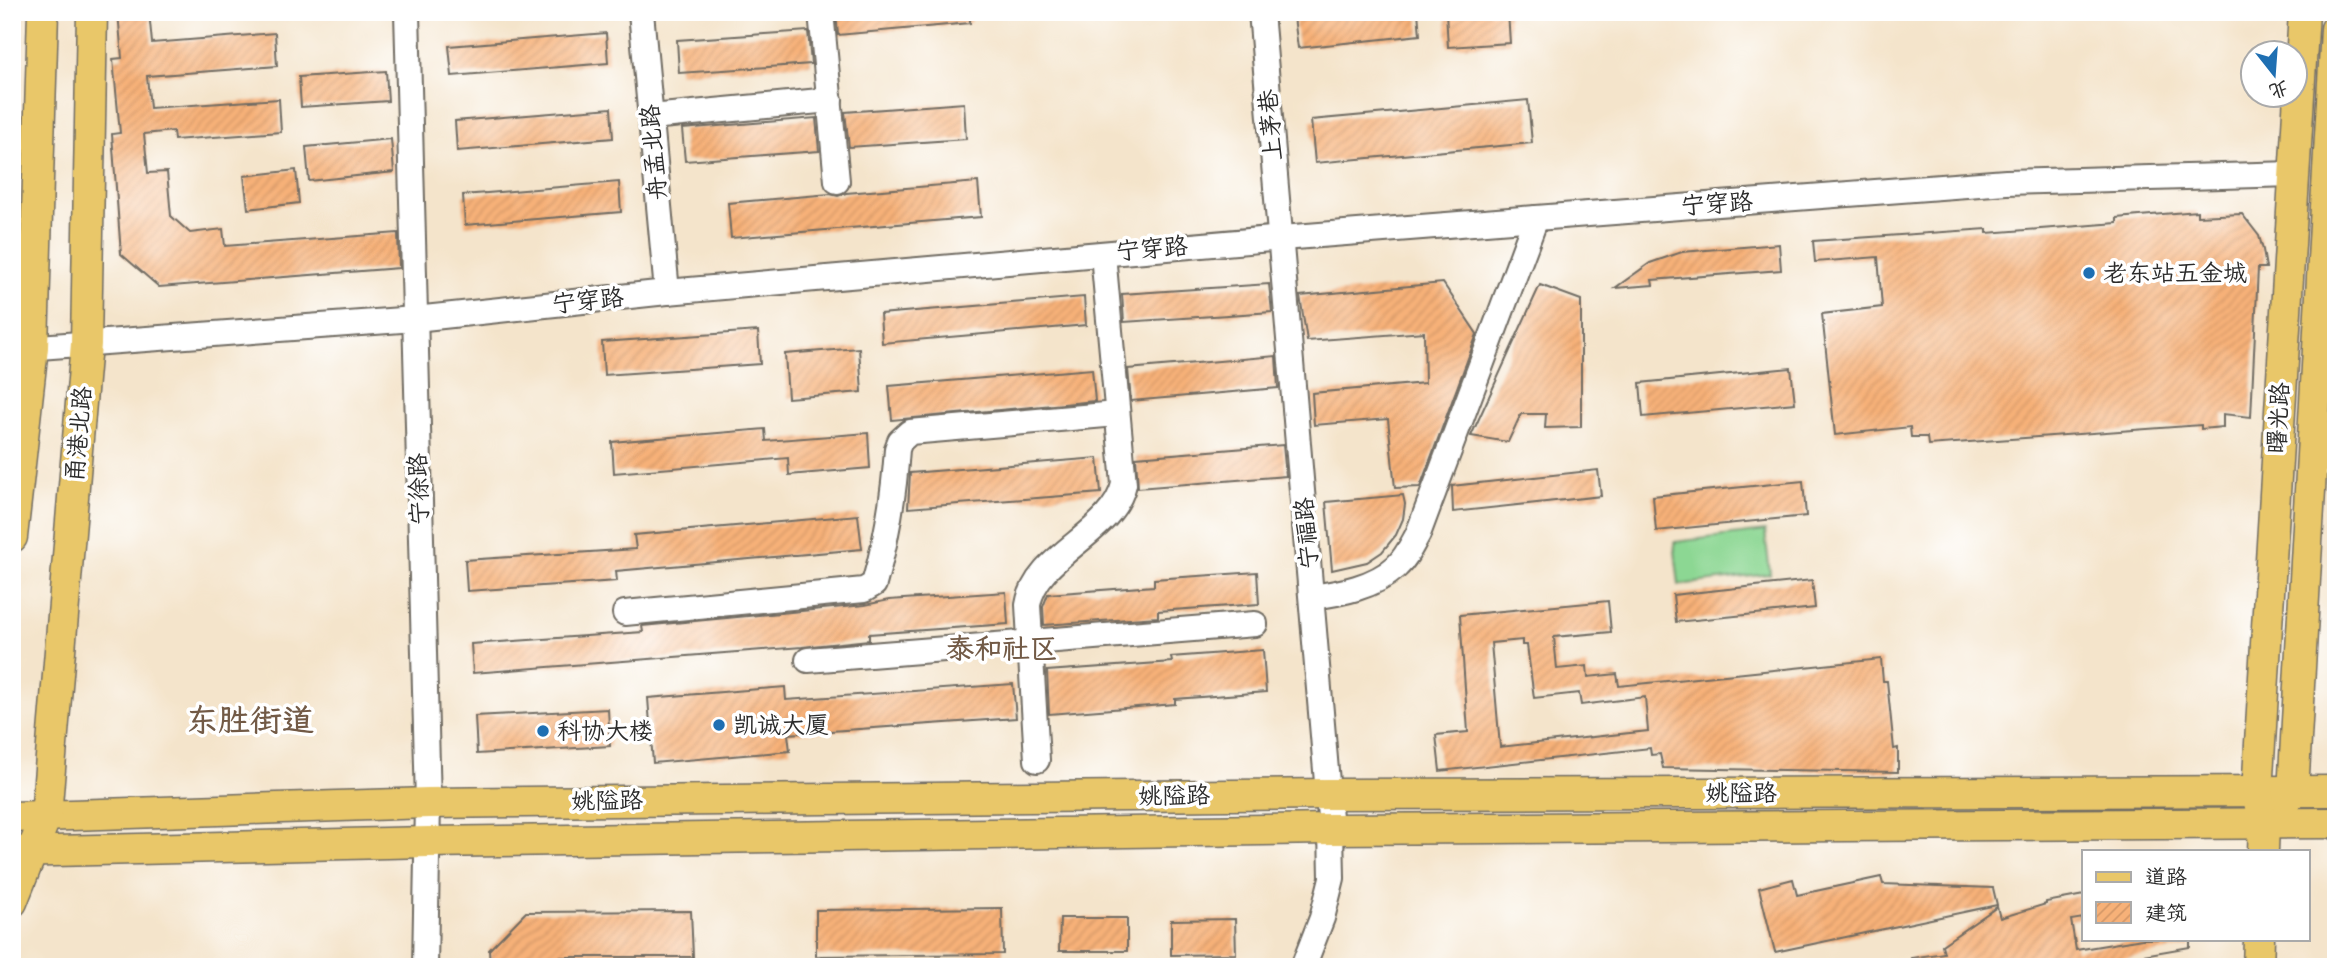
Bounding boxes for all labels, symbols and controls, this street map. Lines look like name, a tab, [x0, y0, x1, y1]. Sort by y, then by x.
north arrow	[2240, 38, 2310, 108]
text: 北	[2266, 75, 2291, 103]
street label: 上茅巷	[1253, 88, 1289, 162]
street label: 舟孟北路	[635, 103, 673, 201]
street label: 宁穿路	[1680, 187, 1754, 221]
street label: 宁穿路	[1115, 231, 1189, 267]
place label: 老东站五金城	[2103, 259, 2247, 288]
marker: 老东站五金城	[2081, 265, 2097, 281]
street label: 宁穿路	[551, 283, 625, 319]
street label: 曙光路	[2263, 381, 2295, 455]
street label: 甬港北路	[60, 385, 98, 483]
street label: 宁徐路	[403, 453, 435, 525]
street label: 宁福路	[1289, 496, 1325, 570]
district label: 泰和社区	[946, 633, 1058, 666]
district label: 东胜街道	[186, 702, 314, 741]
place label: 凯诚大厦	[733, 711, 829, 740]
place label: 科协大楼	[557, 717, 653, 746]
marker: 凯诚大厦	[711, 717, 727, 733]
marker: 科协大楼	[535, 723, 551, 739]
street label: 姚隘路	[1705, 779, 1777, 808]
street label: 姚隘路	[1138, 781, 1210, 811]
street label: 姚隘路	[571, 786, 643, 816]
legend	[2082, 850, 2310, 940]
text: 道路	[2145, 865, 2187, 890]
text: 建筑	[2145, 901, 2187, 926]

